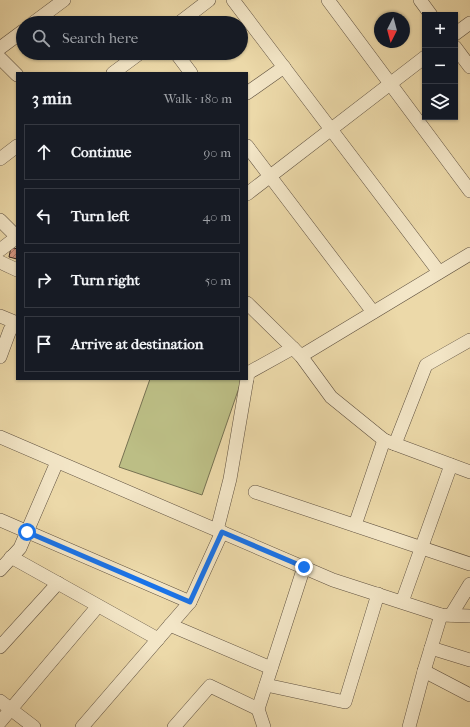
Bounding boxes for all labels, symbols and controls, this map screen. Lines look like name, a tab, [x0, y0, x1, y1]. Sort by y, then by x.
north arrow	[374, 12, 410, 48]
map controls	[422, 12, 458, 120]
button: +	[422, 12, 458, 48]
search box	[16, 16, 248, 60]
icon: search	[30, 27, 52, 49]
text: Search here	[62, 29, 138, 47]
button: −	[422, 48, 458, 84]
button: layers	[422, 84, 458, 120]
text: 3 min	[32, 88, 72, 108]
text: Walk · 180 m	[164, 91, 232, 106]
icon: ahead	[33, 141, 55, 163]
text: Continue	[71, 143, 131, 161]
text: 90 m	[203, 145, 231, 160]
icon: left	[33, 205, 55, 227]
text: Turn left	[71, 207, 129, 225]
text: 40 m	[203, 209, 231, 224]
icon: right	[33, 269, 55, 291]
text: Turn right	[71, 271, 140, 289]
text: 50 m	[205, 273, 231, 288]
icon: arrive	[33, 333, 55, 355]
text: Arrive at destination	[71, 335, 203, 353]
route start	[18, 523, 36, 541]
route end	[295, 558, 313, 576]

